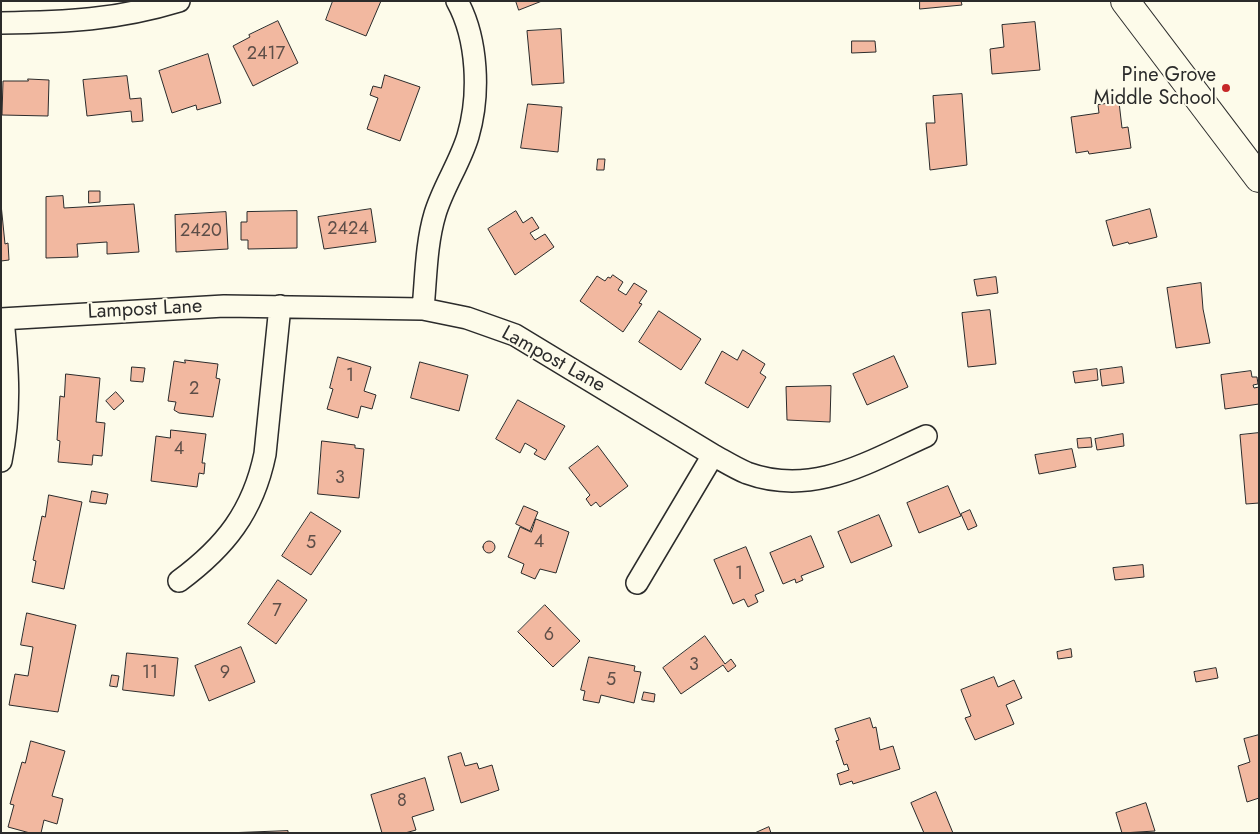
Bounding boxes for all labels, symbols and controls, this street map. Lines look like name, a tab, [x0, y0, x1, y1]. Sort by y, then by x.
house number: 2417	[247, 44, 285, 66]
place label: Pine Grove Middle School	[1093, 64, 1216, 111]
marker: Pine Grove Middle School	[1220, 82, 1232, 94]
house number: 2424	[327, 219, 369, 241]
house number: 2420	[180, 221, 222, 243]
street label: Lampost Lane	[87, 295, 203, 325]
street label: Lampost Lane	[497, 322, 609, 398]
house number: 1	[346, 366, 354, 388]
house number: 2	[189, 379, 199, 401]
house number: 4	[174, 439, 184, 461]
house number: 3	[335, 468, 345, 490]
house number: 4	[534, 532, 544, 554]
house number: 5	[306, 533, 316, 555]
house number: 1	[735, 564, 743, 586]
house number: 7	[272, 601, 282, 623]
house number: 6	[544, 625, 554, 647]
house number: 3	[689, 655, 699, 677]
house number: 11	[142, 663, 158, 685]
house number: 9	[220, 663, 230, 685]
house number: 5	[606, 670, 616, 692]
house number: 8	[397, 791, 407, 813]

